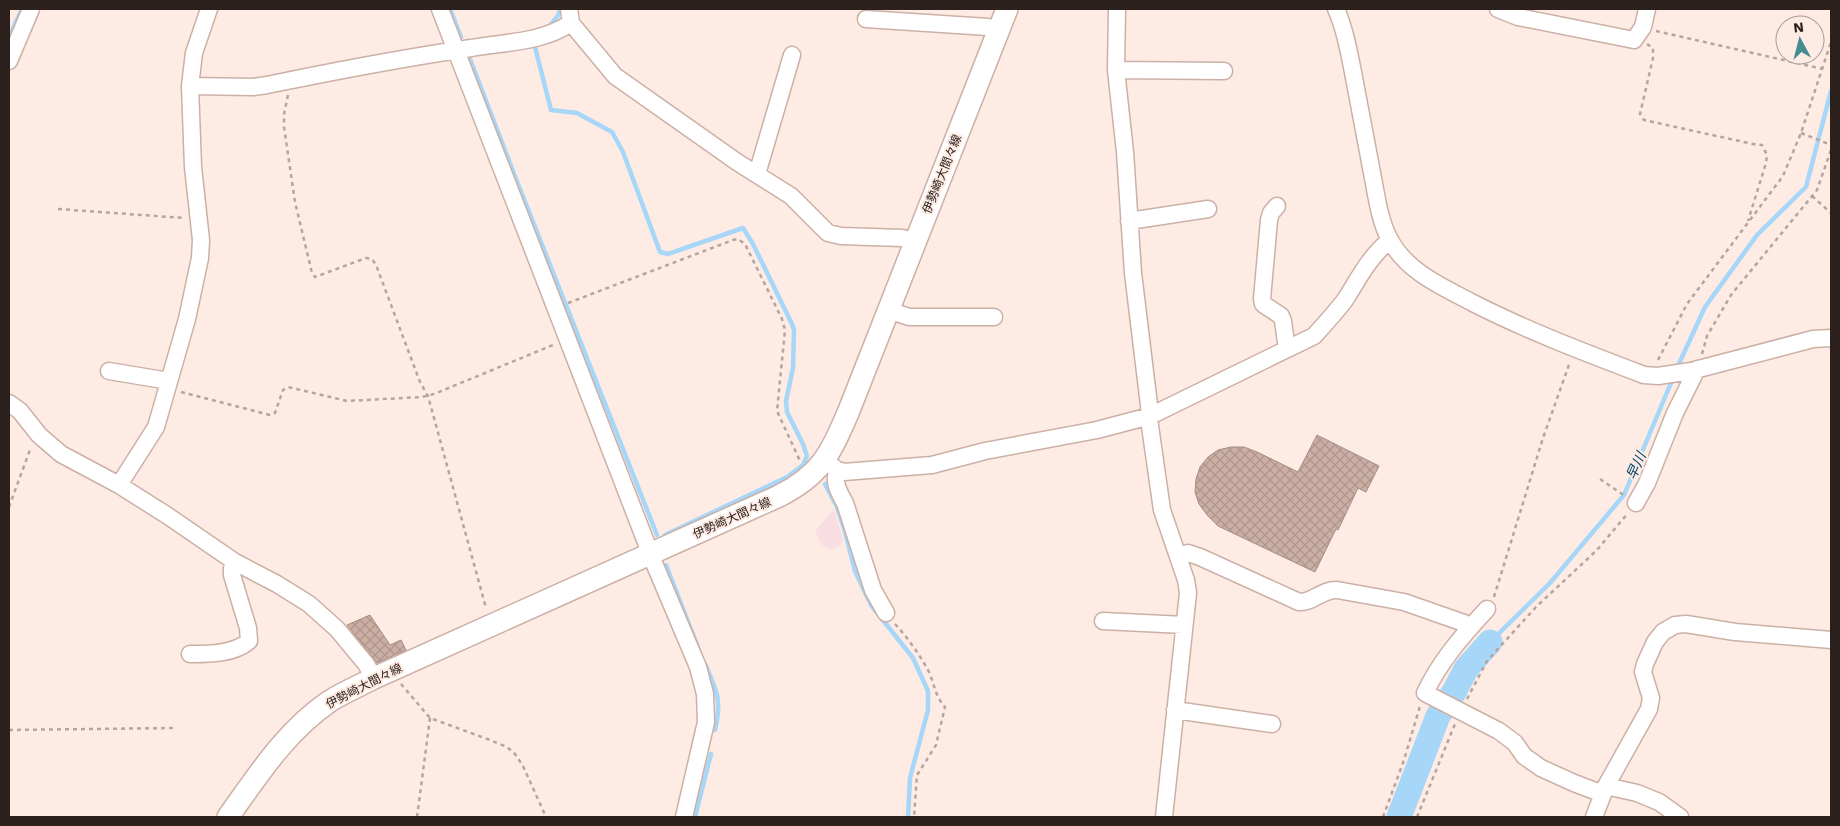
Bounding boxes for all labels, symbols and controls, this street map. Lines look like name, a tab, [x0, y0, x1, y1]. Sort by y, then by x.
north arrow	[1775, 15, 1825, 65]
text: N	[1792, 19, 1805, 36]
street label: 伊勢崎大間々線	[920, 132, 964, 216]
water label: 早川	[1623, 448, 1650, 482]
street label: 伊勢崎大間々線	[691, 495, 773, 541]
street label: 伊勢崎大間々線	[323, 661, 405, 711]

